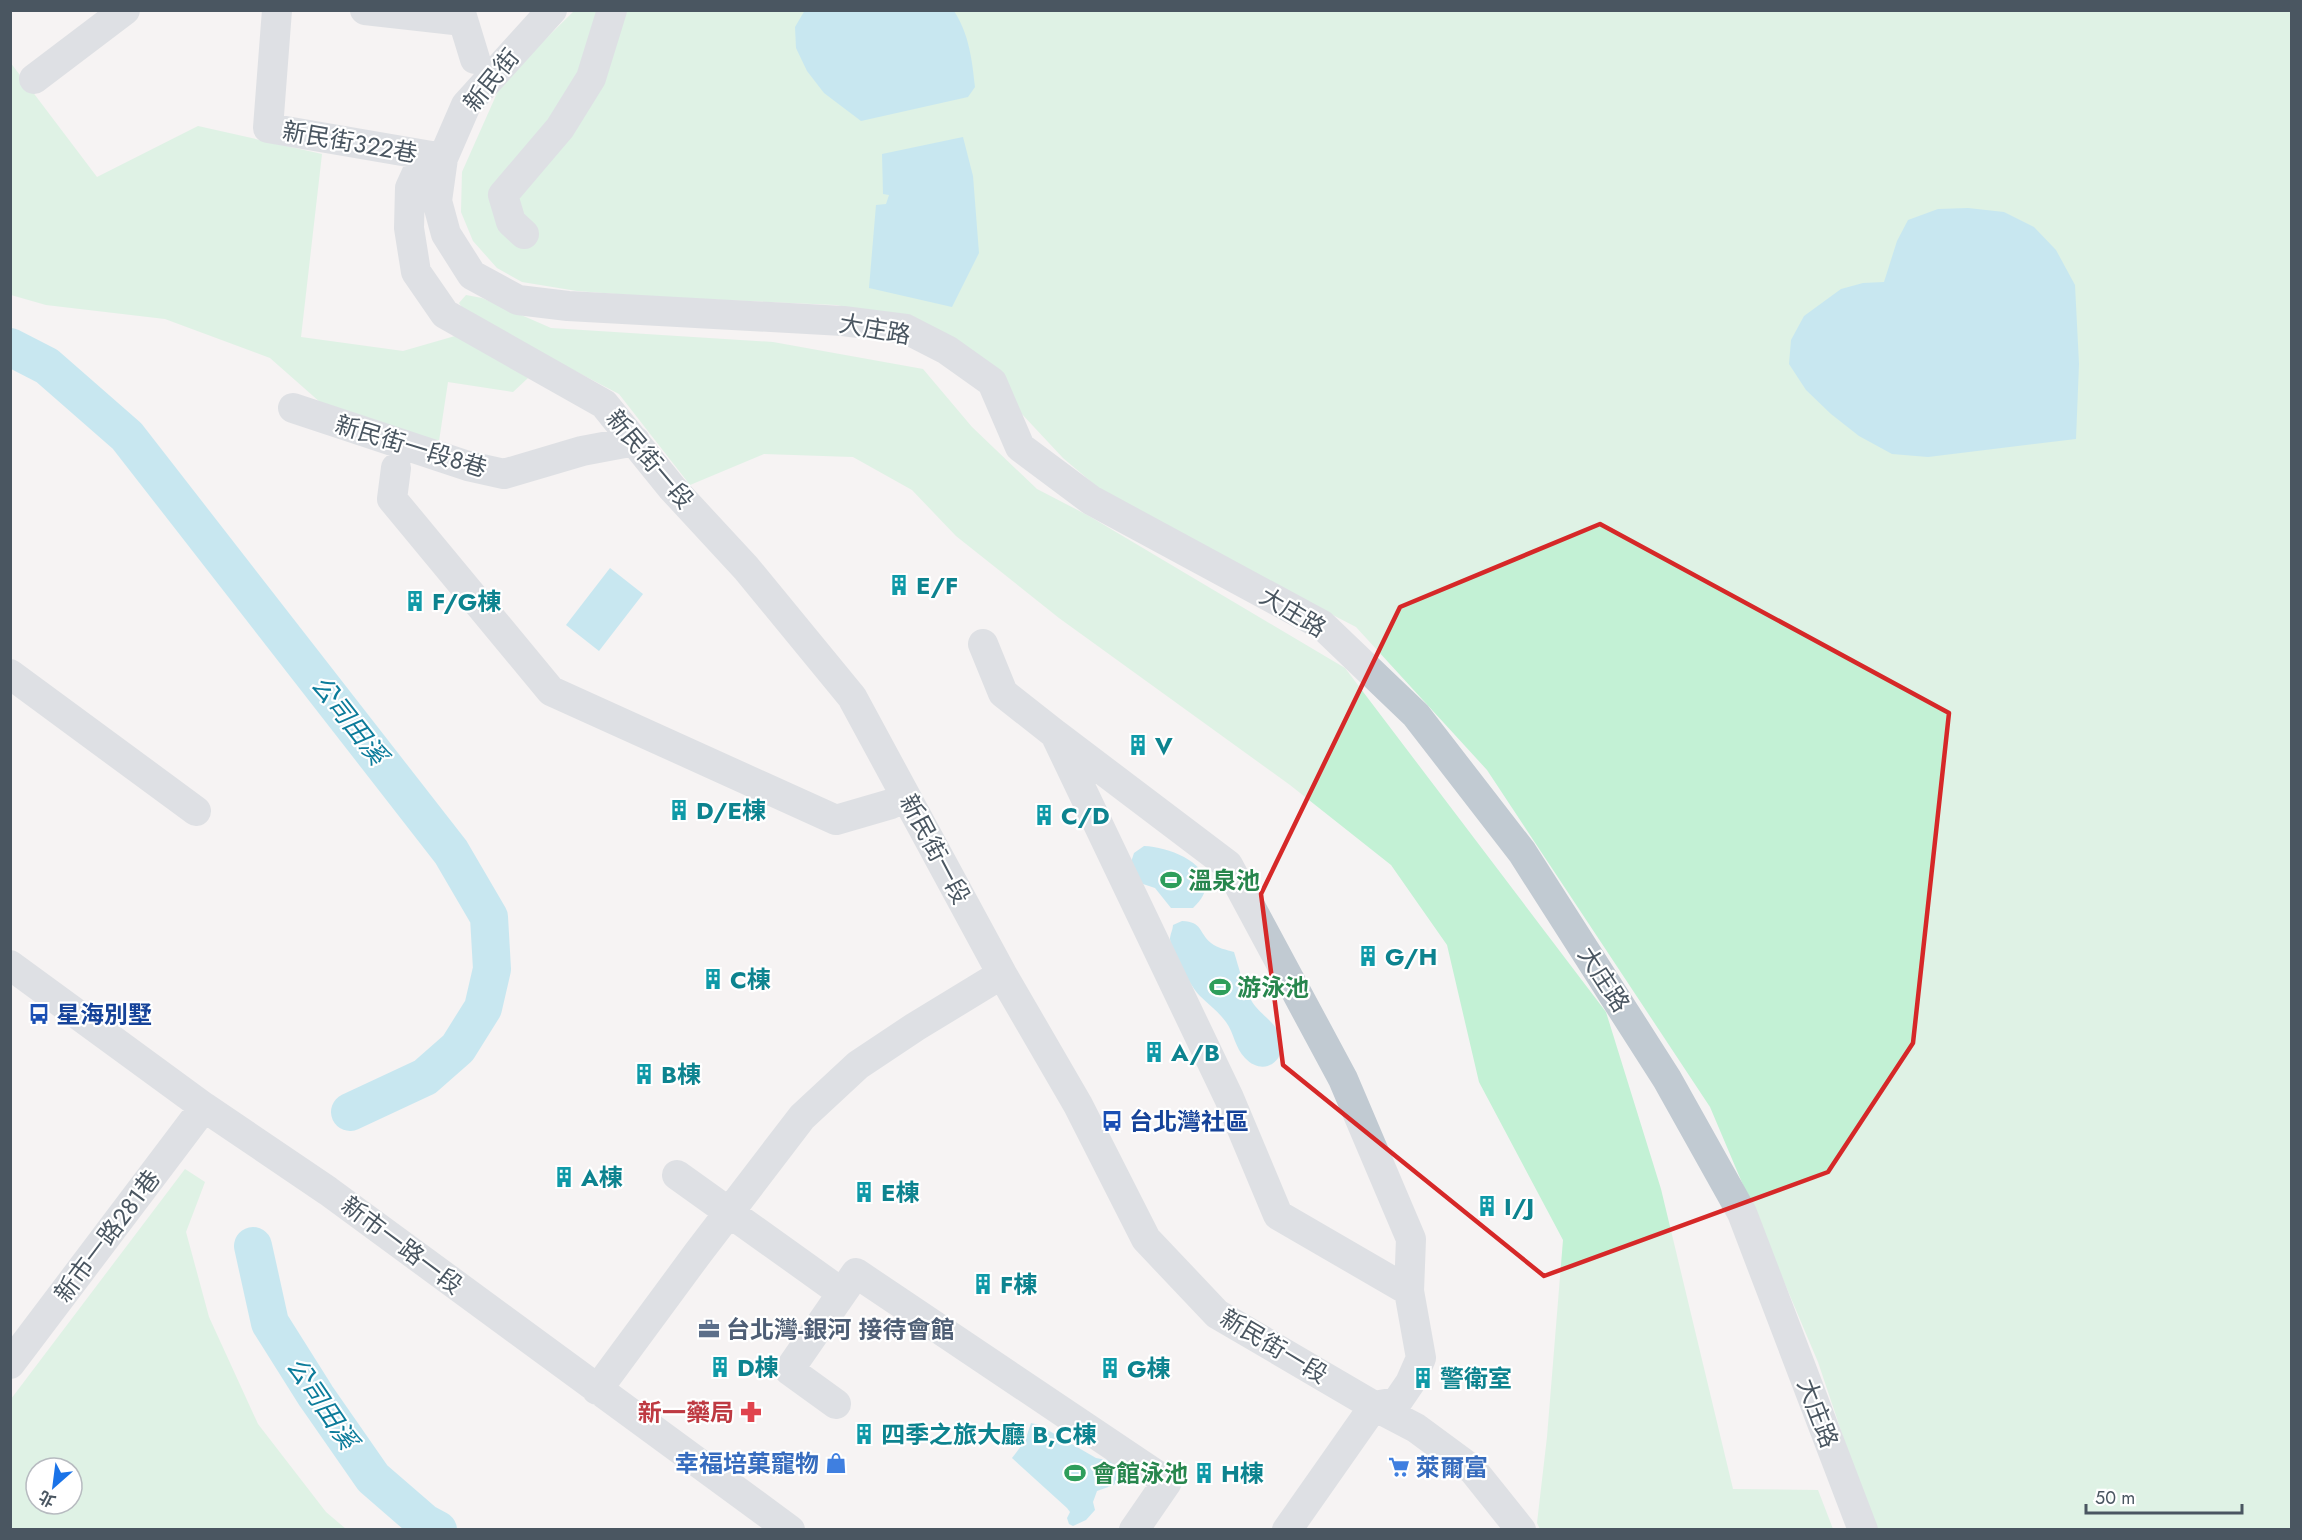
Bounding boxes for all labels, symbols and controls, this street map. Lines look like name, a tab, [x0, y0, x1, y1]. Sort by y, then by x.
street label: 新民街	[455, 41, 527, 119]
street label: 新民街322巷	[280, 113, 420, 171]
street label: 大庄路	[837, 306, 913, 352]
street label: 新民街一段	[598, 402, 702, 516]
street label: 新民街一段8巷	[331, 406, 491, 486]
place label: E/F	[916, 568, 958, 603]
building icon: E/F	[887, 573, 911, 597]
street label: 大庄路	[1253, 578, 1333, 646]
place label: F/G棟	[432, 584, 501, 619]
building icon: F/G棟	[403, 589, 427, 613]
water label: 公司田溪	[302, 667, 398, 776]
place label: V	[1154, 728, 1173, 763]
building icon: V	[1126, 733, 1150, 757]
street label: 新民街一段	[891, 788, 979, 910]
place label: D/E棟	[696, 793, 766, 828]
building icon: D/E棟	[667, 798, 691, 822]
place label: C/D	[1061, 798, 1110, 833]
building icon: C/D	[1032, 803, 1056, 827]
place label: 溫泉池	[1188, 863, 1260, 898]
sports icon: 溫泉池	[1159, 868, 1183, 892]
place label: G/H	[1385, 939, 1437, 974]
street label: 大庄路	[1570, 939, 1638, 1019]
building icon: G/H	[1356, 944, 1380, 968]
place label: C棟	[730, 962, 771, 997]
building icon: C棟	[701, 967, 725, 991]
place label: 游泳池	[1237, 970, 1309, 1005]
sports icon: 游泳池	[1208, 975, 1232, 999]
place label: 星海別墅	[56, 997, 152, 1032]
bus stop icon: 星海別墅	[27, 1002, 51, 1026]
place label: A/B	[1170, 1035, 1220, 1070]
building icon: A/B	[1142, 1040, 1166, 1064]
place label: B棟	[661, 1057, 701, 1092]
building icon: B棟	[632, 1062, 656, 1086]
place label: 台北灣社區	[1129, 1104, 1249, 1139]
bus stop icon: 台北灣社區	[1100, 1109, 1124, 1133]
place label: A棟	[580, 1160, 623, 1195]
street label: 新市一路281巷	[46, 1163, 168, 1309]
building icon: A棟	[552, 1165, 576, 1189]
place label: E棟	[881, 1175, 919, 1210]
building icon: E棟	[852, 1180, 876, 1204]
street label: 新市一路一段	[334, 1188, 470, 1302]
place label: I/J	[1504, 1189, 1534, 1224]
building icon: I/J	[1475, 1194, 1499, 1218]
place label: F棟	[1000, 1267, 1037, 1302]
building icon: F棟	[971, 1272, 995, 1296]
street label: 新民街一段	[1214, 1300, 1334, 1392]
place label: 台北灣-銀河 接待會館	[726, 1312, 955, 1347]
office icon: 台北灣-銀河 接待會館	[697, 1317, 721, 1341]
water label: 公司田溪	[277, 1349, 369, 1460]
place label: D棟	[737, 1350, 779, 1385]
place label: G棟	[1127, 1351, 1171, 1386]
building icon: D棟	[708, 1355, 732, 1379]
building icon: G棟	[1098, 1356, 1122, 1380]
place label: 警衛室	[1440, 1361, 1512, 1396]
building icon: 警衛室	[1411, 1366, 1435, 1390]
street label: 大庄路	[1789, 1373, 1847, 1453]
place label: 新一藥局	[638, 1395, 734, 1430]
pharmacy icon: 新一藥局	[739, 1400, 763, 1424]
place label: 四季之旅大廳 B,C棟	[881, 1417, 1096, 1452]
building icon: 四季之旅大廳 B,C棟	[852, 1422, 876, 1446]
place label: 幸福培菓寵物	[675, 1446, 819, 1481]
place label: 萊爾富	[1416, 1450, 1488, 1485]
shop icon: 幸福培菓寵物	[824, 1451, 848, 1475]
supermarket icon: 萊爾富	[1387, 1455, 1411, 1479]
north arrow	[24, 1456, 84, 1516]
place label: 會館泳池	[1092, 1456, 1188, 1491]
place label: H棟	[1221, 1456, 1264, 1491]
sports icon: 會館泳池	[1063, 1461, 1087, 1485]
building icon: H棟	[1192, 1461, 1216, 1485]
scale bar	[2086, 1477, 2242, 1515]
text: 北	[35, 1485, 60, 1513]
text: 50 m	[2095, 1485, 2135, 1511]

